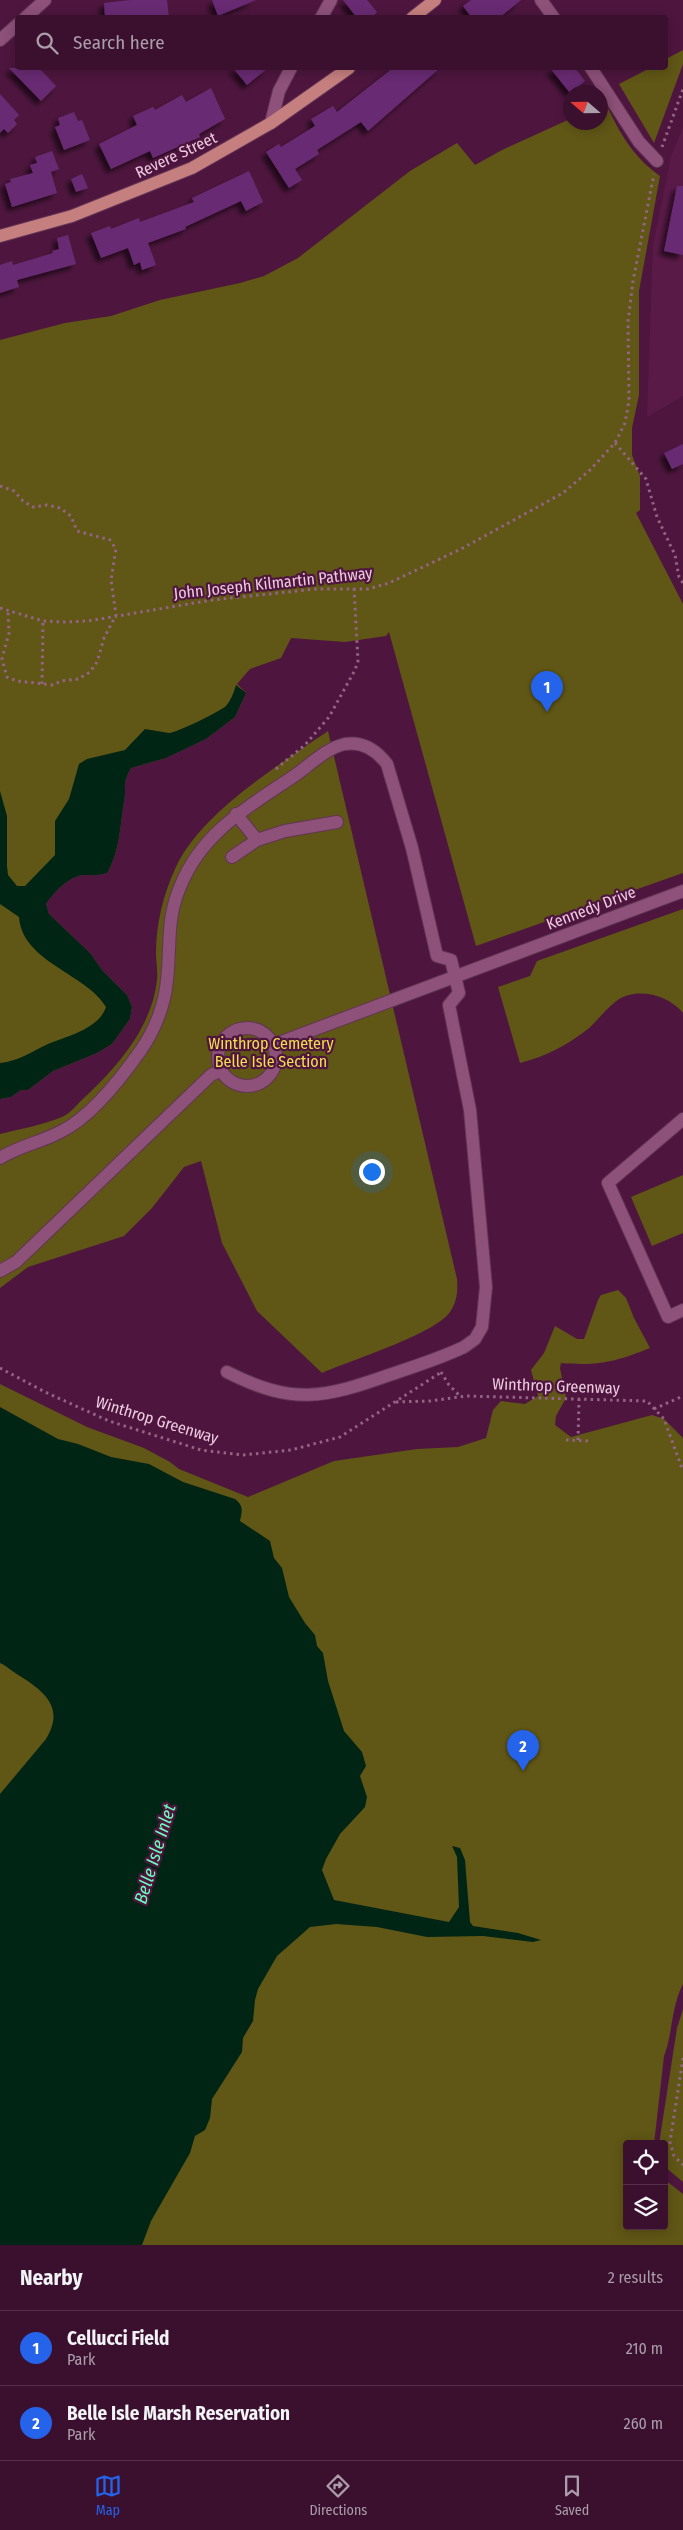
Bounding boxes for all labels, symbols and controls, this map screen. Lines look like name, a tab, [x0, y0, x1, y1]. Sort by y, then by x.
search box	[15, 15, 668, 70]
icon: search	[33, 29, 61, 57]
text: Search here	[73, 31, 165, 54]
north arrow	[563, 85, 608, 130]
street label: Revere Street	[132, 128, 220, 182]
street label: John Joseph Kilmartin Pathway	[173, 563, 374, 603]
pin: 1	[531, 671, 563, 712]
street label: Kennedy Drive	[544, 882, 638, 934]
park label: Winthrop Cemetery Belle Isle Section	[208, 1034, 335, 1071]
your location	[359, 1159, 385, 1185]
street label: Winthrop Greenway	[492, 1374, 621, 1398]
street label: Winthrop Greenway	[93, 1392, 222, 1448]
pin: 2	[507, 1730, 539, 1771]
water label: Belle Isle Inlet	[129, 1801, 181, 1907]
map controls	[623, 2140, 668, 2230]
button: locate	[623, 2140, 668, 2185]
button: layers	[623, 2185, 668, 2230]
text: Nearby	[20, 2265, 82, 2291]
text: 2 results	[608, 2268, 663, 2287]
text: Cellucci Field	[67, 2327, 169, 2350]
text: 1	[33, 2339, 39, 2358]
text: 210 m	[626, 2339, 663, 2358]
text: Park	[67, 2350, 95, 2369]
text: Belle Isle Marsh Reservation	[67, 2402, 290, 2425]
text: 2	[32, 2414, 40, 2433]
text: 260 m	[624, 2414, 663, 2433]
text: Park	[67, 2425, 95, 2444]
tab: Map	[94, 2472, 122, 2519]
tab: Directions	[309, 2472, 367, 2519]
tab: Saved	[555, 2472, 589, 2519]

